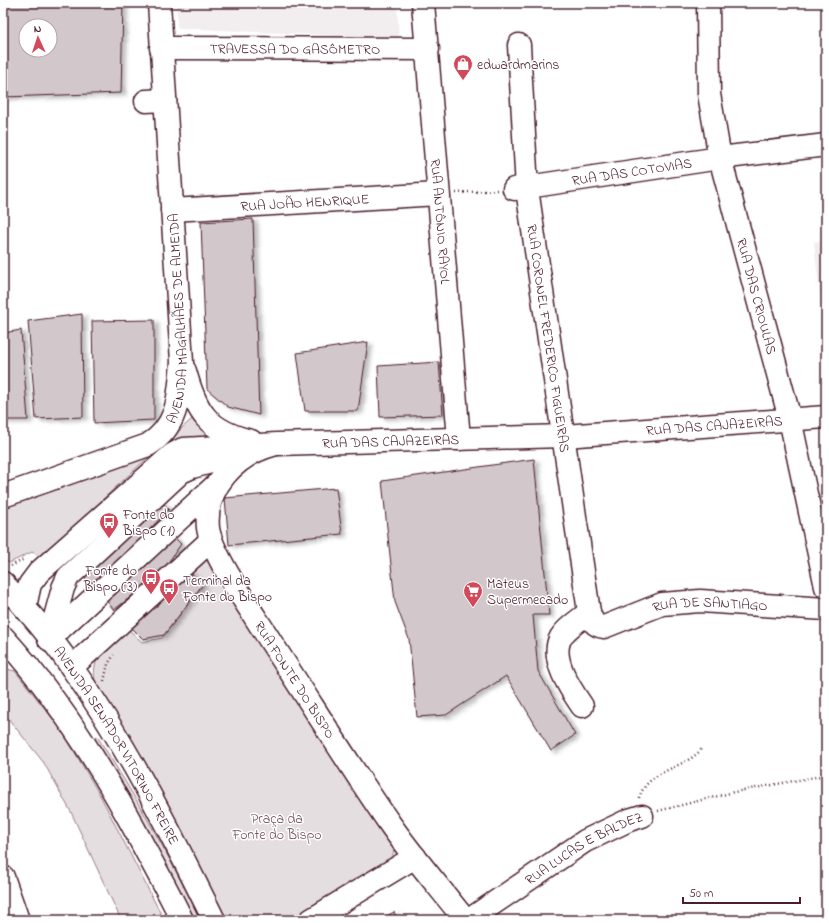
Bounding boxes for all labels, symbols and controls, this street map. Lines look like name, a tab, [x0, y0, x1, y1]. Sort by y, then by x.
north arrow	[18, 18, 58, 58]
text: N	[33, 21, 42, 37]
street label: TRAVESSA DO GASÔMETRO	[210, 39, 380, 61]
shop icon: edwardmarins	[452, 53, 474, 81]
place label: edwardmarins	[477, 55, 559, 76]
street label: RUA DAS COTOVIAS	[570, 153, 693, 192]
street label: RUA ANTÔNIO RAYOL	[424, 158, 455, 286]
street label: RUA JOÃO HENRIQUE	[240, 189, 370, 218]
street label: AVENIDA MAGALHÃES DE ALMEIDA	[162, 213, 194, 427]
street label: RUA CORONEL FREDERICO FIGUEIRAS	[520, 223, 574, 454]
street label: RUA DAS CRIOULAS	[730, 236, 781, 357]
street label: RUA DAS CAJAZEIRAS	[645, 411, 783, 442]
street label: RUA DAS CAJAZEIRAS	[322, 430, 459, 455]
place label: Fonte do Bispo (1)	[122, 505, 175, 542]
bus stop icon: Fonte do Bispo (1)	[98, 511, 120, 539]
place label: Fonte do Bispo (3)	[83, 561, 137, 598]
bus stop icon: Fonte do Bispo (3)	[140, 567, 162, 595]
place label: Terminal da Fonte do Bispo	[182, 571, 272, 608]
place label: Mateus Supermecado	[487, 574, 568, 611]
bus stop icon: Terminal da Fonte do Bispo	[158, 577, 180, 605]
supermarket icon: Mateus Supermecado	[462, 580, 484, 608]
street label: RUA DE SANTIAGO	[650, 592, 768, 619]
street label: RUA FONTE DO BISPO	[248, 617, 340, 743]
street label: AVENIDA SENADOR VITORINO FREIRE	[48, 642, 184, 849]
street label: RUA LUCAS E BALDEZ	[521, 807, 646, 891]
park label: Praça da Fonte do Bispo	[231, 809, 322, 846]
scale bar	[683, 879, 800, 905]
text: 50 m	[689, 885, 713, 903]

